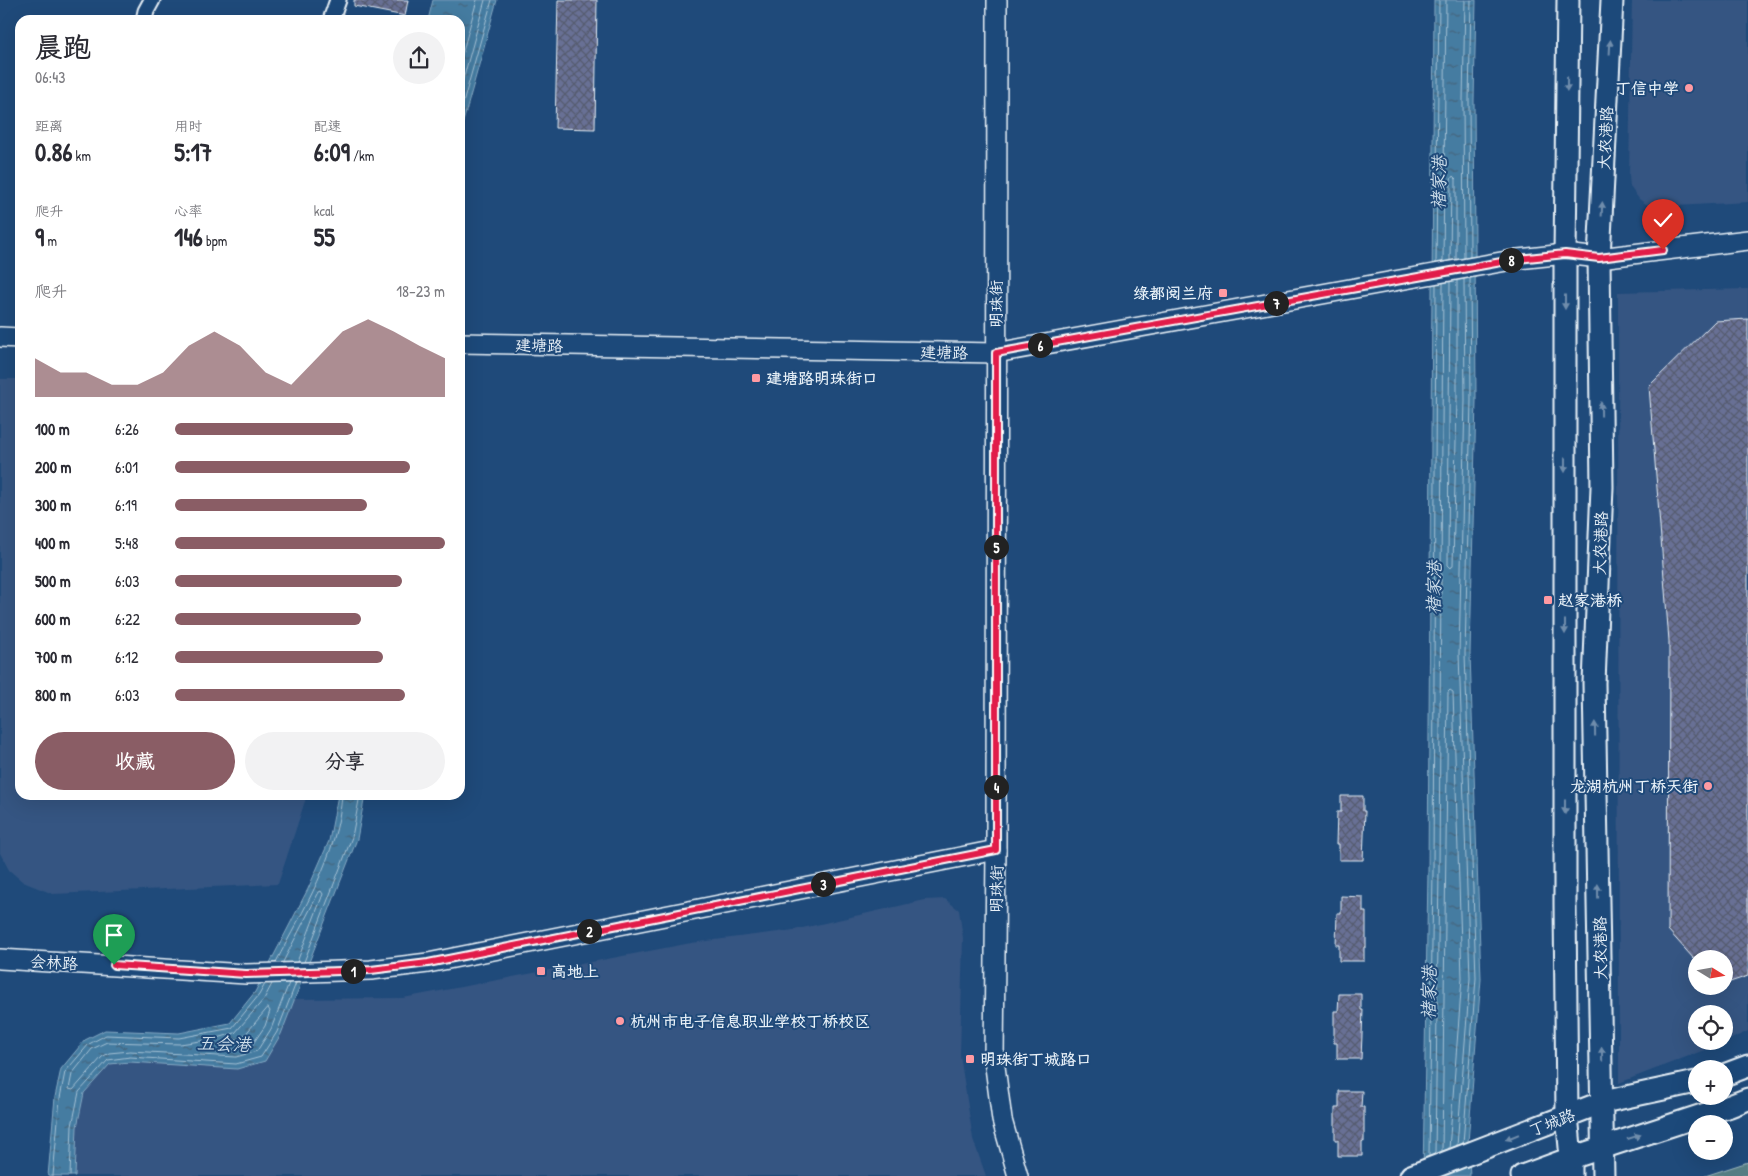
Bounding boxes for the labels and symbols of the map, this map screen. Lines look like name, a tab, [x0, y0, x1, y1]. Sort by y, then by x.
one-way arrow	[1607, 38, 1615, 54]
one-way arrow	[1563, 76, 1571, 92]
place label: 丁信中学	[1615, 77, 1679, 99]
marker: 丁信中学	[1683, 82, 1695, 94]
street label: 大农港路	[1592, 105, 1618, 171]
water label: 褚家港	[1426, 154, 1452, 210]
pin	[1642, 199, 1684, 250]
one-way arrow	[1598, 201, 1606, 217]
pin: 8	[1498, 248, 1524, 272]
street label: 明珠街	[985, 280, 1007, 328]
place label: 绿都阅兰府	[1133, 282, 1213, 304]
marker: 绿都阅兰府	[1217, 287, 1229, 299]
pin: 7	[1264, 290, 1288, 316]
one-way arrow	[1561, 295, 1569, 311]
pin: 6	[1028, 332, 1052, 358]
street label: 建塘路	[515, 334, 563, 356]
street label: 建塘路	[920, 341, 968, 363]
place label: 建塘路明珠街口	[766, 367, 878, 389]
marker: 建塘路明珠街口	[750, 372, 762, 384]
one-way arrow	[1597, 401, 1605, 417]
one-way arrow	[1561, 457, 1569, 473]
street label: 大农港路	[1588, 511, 1612, 575]
pin: 5	[984, 534, 1008, 560]
water label: 褚家港	[1421, 559, 1447, 615]
place label: 赵家港桥	[1558, 589, 1622, 611]
marker: 赵家港桥	[1542, 594, 1554, 606]
one-way arrow	[1561, 620, 1569, 636]
one-way arrow	[1591, 721, 1599, 737]
pin: 4	[984, 774, 1008, 800]
place label: 龙湖杭州丁桥天街	[1570, 775, 1698, 797]
marker: 龙湖杭州丁桥天街	[1702, 780, 1714, 792]
one-way arrow	[1561, 800, 1569, 816]
street label: 明珠街	[985, 865, 1007, 913]
pin: 3	[810, 872, 836, 896]
one-way arrow	[1594, 883, 1602, 899]
pin	[93, 914, 135, 965]
street label: 大农港路	[1588, 916, 1612, 980]
pin: 2	[576, 918, 602, 944]
street label: 会林路	[29, 950, 79, 974]
north arrow	[1688, 950, 1732, 995]
pin: 1	[340, 958, 366, 984]
place label: 高地上	[551, 960, 599, 982]
water label: 褚家港	[1416, 964, 1442, 1020]
marker: 高地上	[535, 965, 547, 977]
place label: 杭州市电子信息职业学校丁桥校区	[630, 1010, 870, 1032]
marker: 杭州市电子信息职业学校丁桥校区	[614, 1015, 626, 1027]
water label: 五会港	[197, 1030, 253, 1057]
one-way arrow	[1597, 1045, 1605, 1061]
place label: 明珠街丁城路口	[980, 1048, 1092, 1070]
marker: 明珠街丁城路口	[964, 1053, 976, 1065]
street label: 丁城路	[1526, 1103, 1578, 1141]
one-way arrow	[1504, 1133, 1519, 1141]
one-way arrow	[1627, 1133, 1642, 1141]

